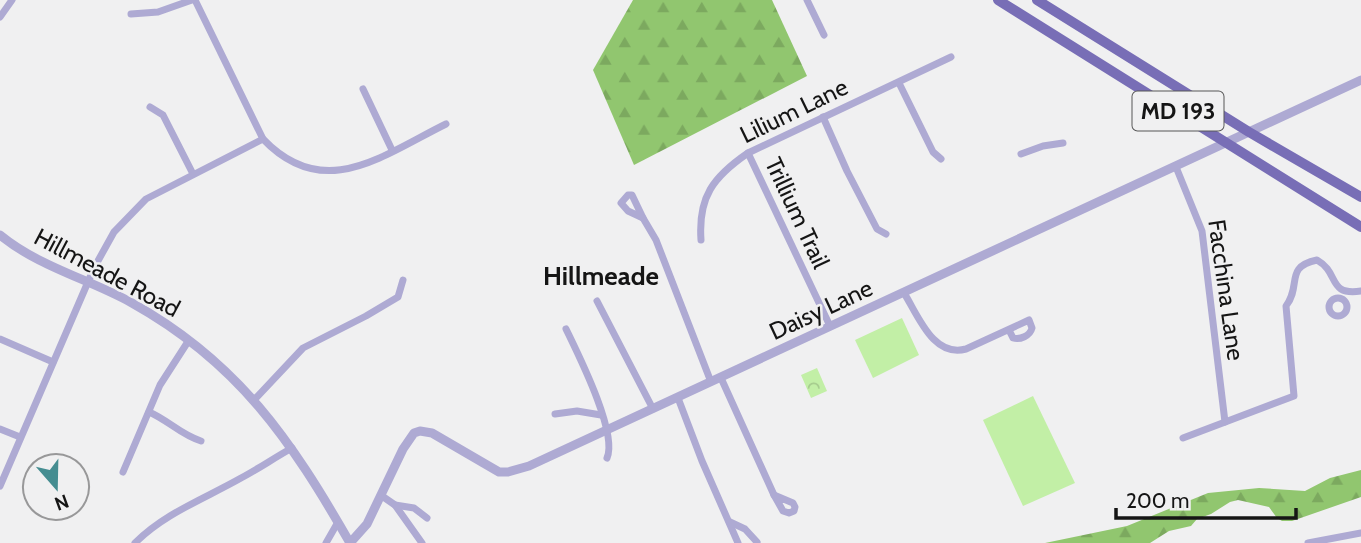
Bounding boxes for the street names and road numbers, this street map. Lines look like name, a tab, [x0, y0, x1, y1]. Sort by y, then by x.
street label: Lilium Lane	[735, 72, 852, 149]
road number: MD 193	[1132, 92, 1224, 130]
street label: Trillium Trail	[759, 153, 836, 273]
street label: Facchina Lane	[1202, 218, 1251, 362]
street label: Hillmeade Road	[29, 222, 185, 323]
street label: Daisy Lane	[765, 273, 877, 346]

